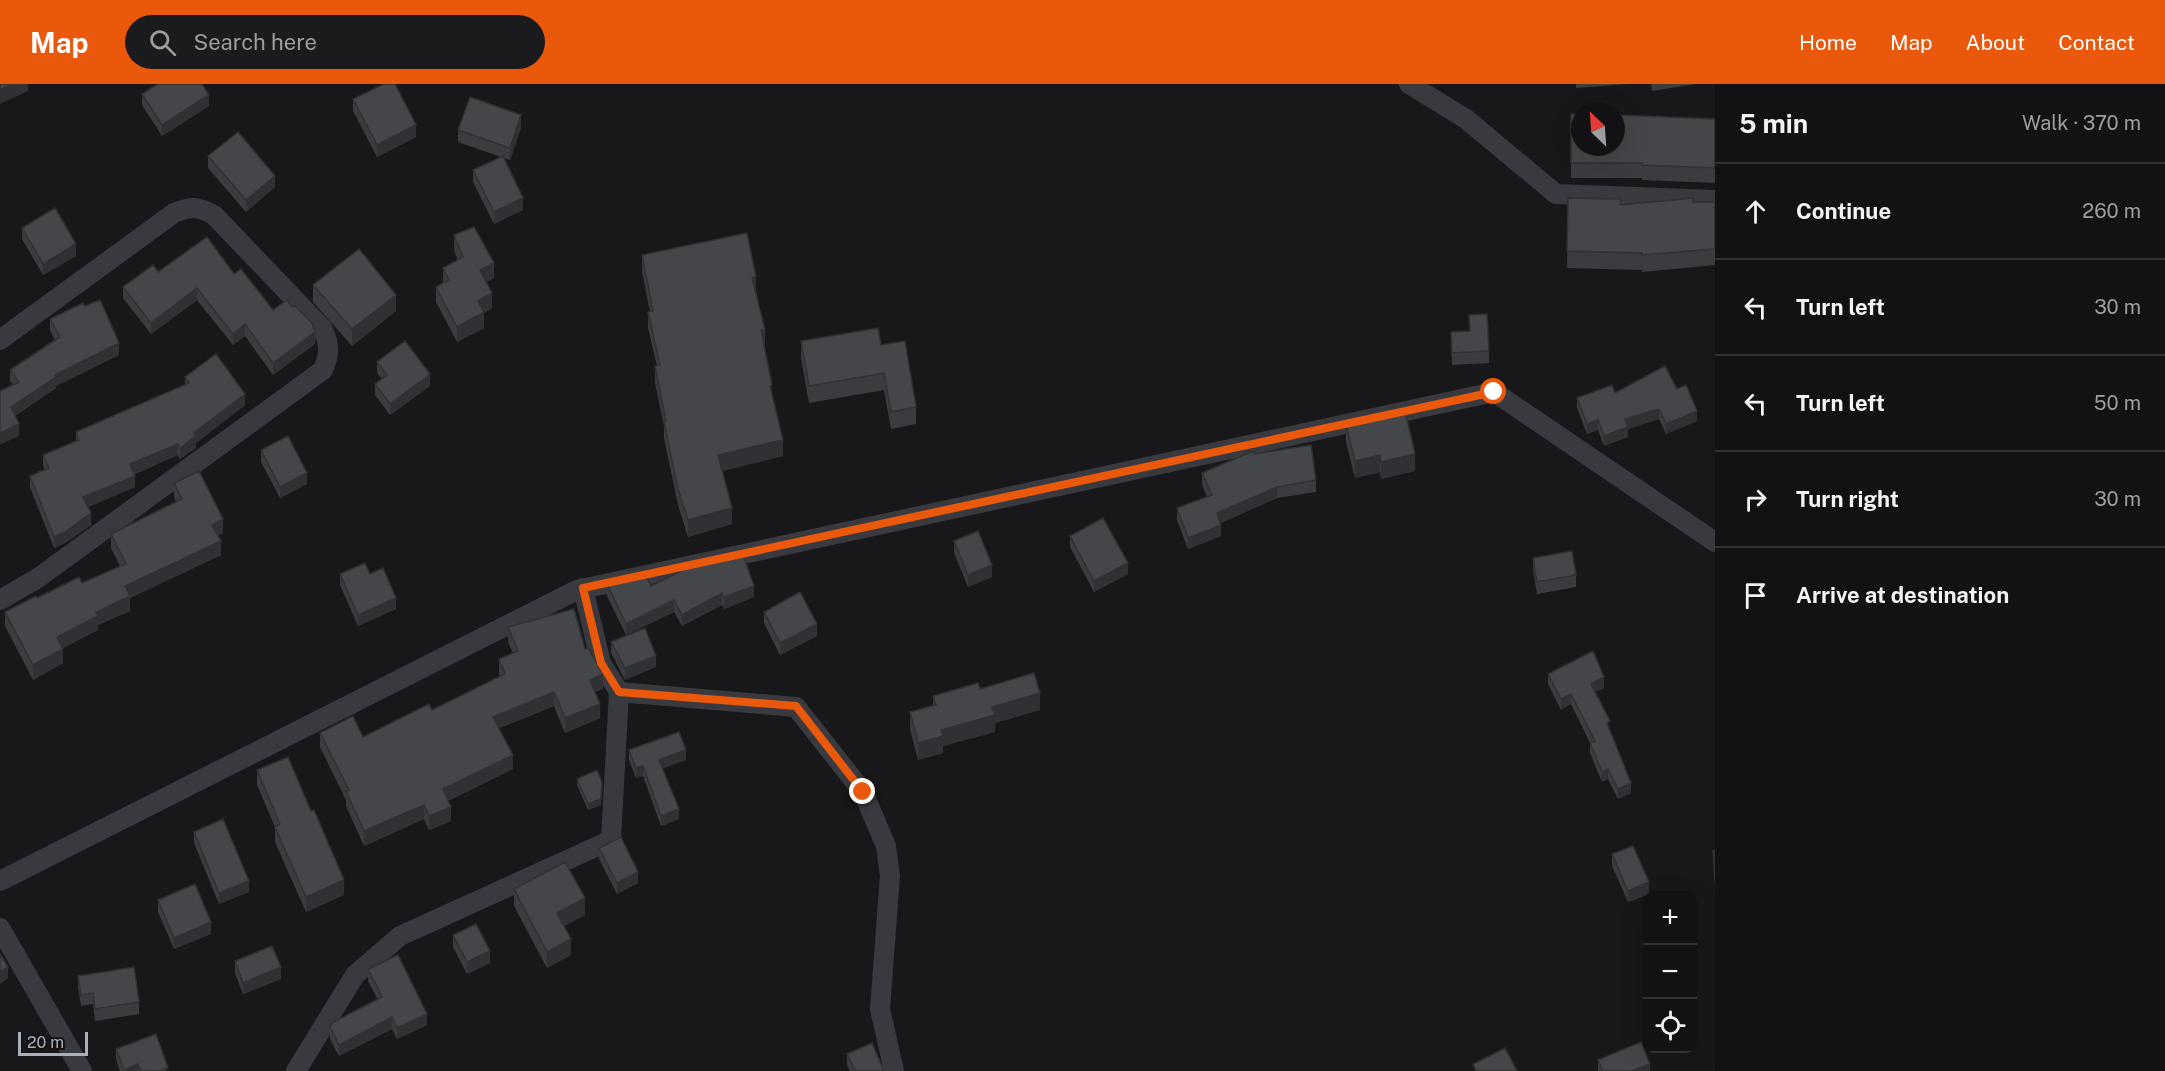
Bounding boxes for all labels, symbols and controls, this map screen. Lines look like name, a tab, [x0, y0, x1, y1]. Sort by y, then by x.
search box	[125, 15, 545, 69]
text: Map	[30, 26, 89, 59]
icon: search	[146, 26, 179, 59]
text: Search here	[194, 29, 317, 55]
text: Home	[1799, 30, 1857, 55]
text: Map	[1890, 30, 1933, 55]
text: About	[1966, 30, 2025, 55]
text: Contact	[2058, 30, 2135, 55]
north arrow	[1571, 102, 1625, 156]
text: 5 min	[1739, 108, 1808, 139]
text: Walk · 370 m	[2022, 111, 2141, 135]
icon: ahead	[1739, 195, 1772, 228]
text: Continue	[1796, 198, 1891, 224]
text: 260 m	[2082, 199, 2141, 223]
icon: left	[1739, 291, 1772, 324]
text: Turn left	[1796, 294, 1885, 320]
text: 30 m	[2094, 295, 2141, 319]
route start	[1480, 378, 1506, 404]
icon: left	[1739, 387, 1772, 420]
text: Turn left	[1796, 390, 1885, 416]
text: 50 m	[2094, 391, 2141, 415]
icon: right	[1739, 483, 1772, 516]
text: Turn right	[1796, 486, 1899, 512]
text: 30 m	[2094, 487, 2141, 511]
icon: arrive	[1739, 579, 1772, 612]
text: Arrive at destination	[1796, 582, 2009, 608]
route end	[849, 778, 875, 804]
map controls	[1643, 891, 1697, 1053]
button: +	[1643, 891, 1697, 945]
button: −	[1643, 945, 1697, 999]
button: locate	[1643, 999, 1697, 1053]
scale bar	[18, 1029, 88, 1056]
text: 20 m	[27, 1033, 64, 1052]

